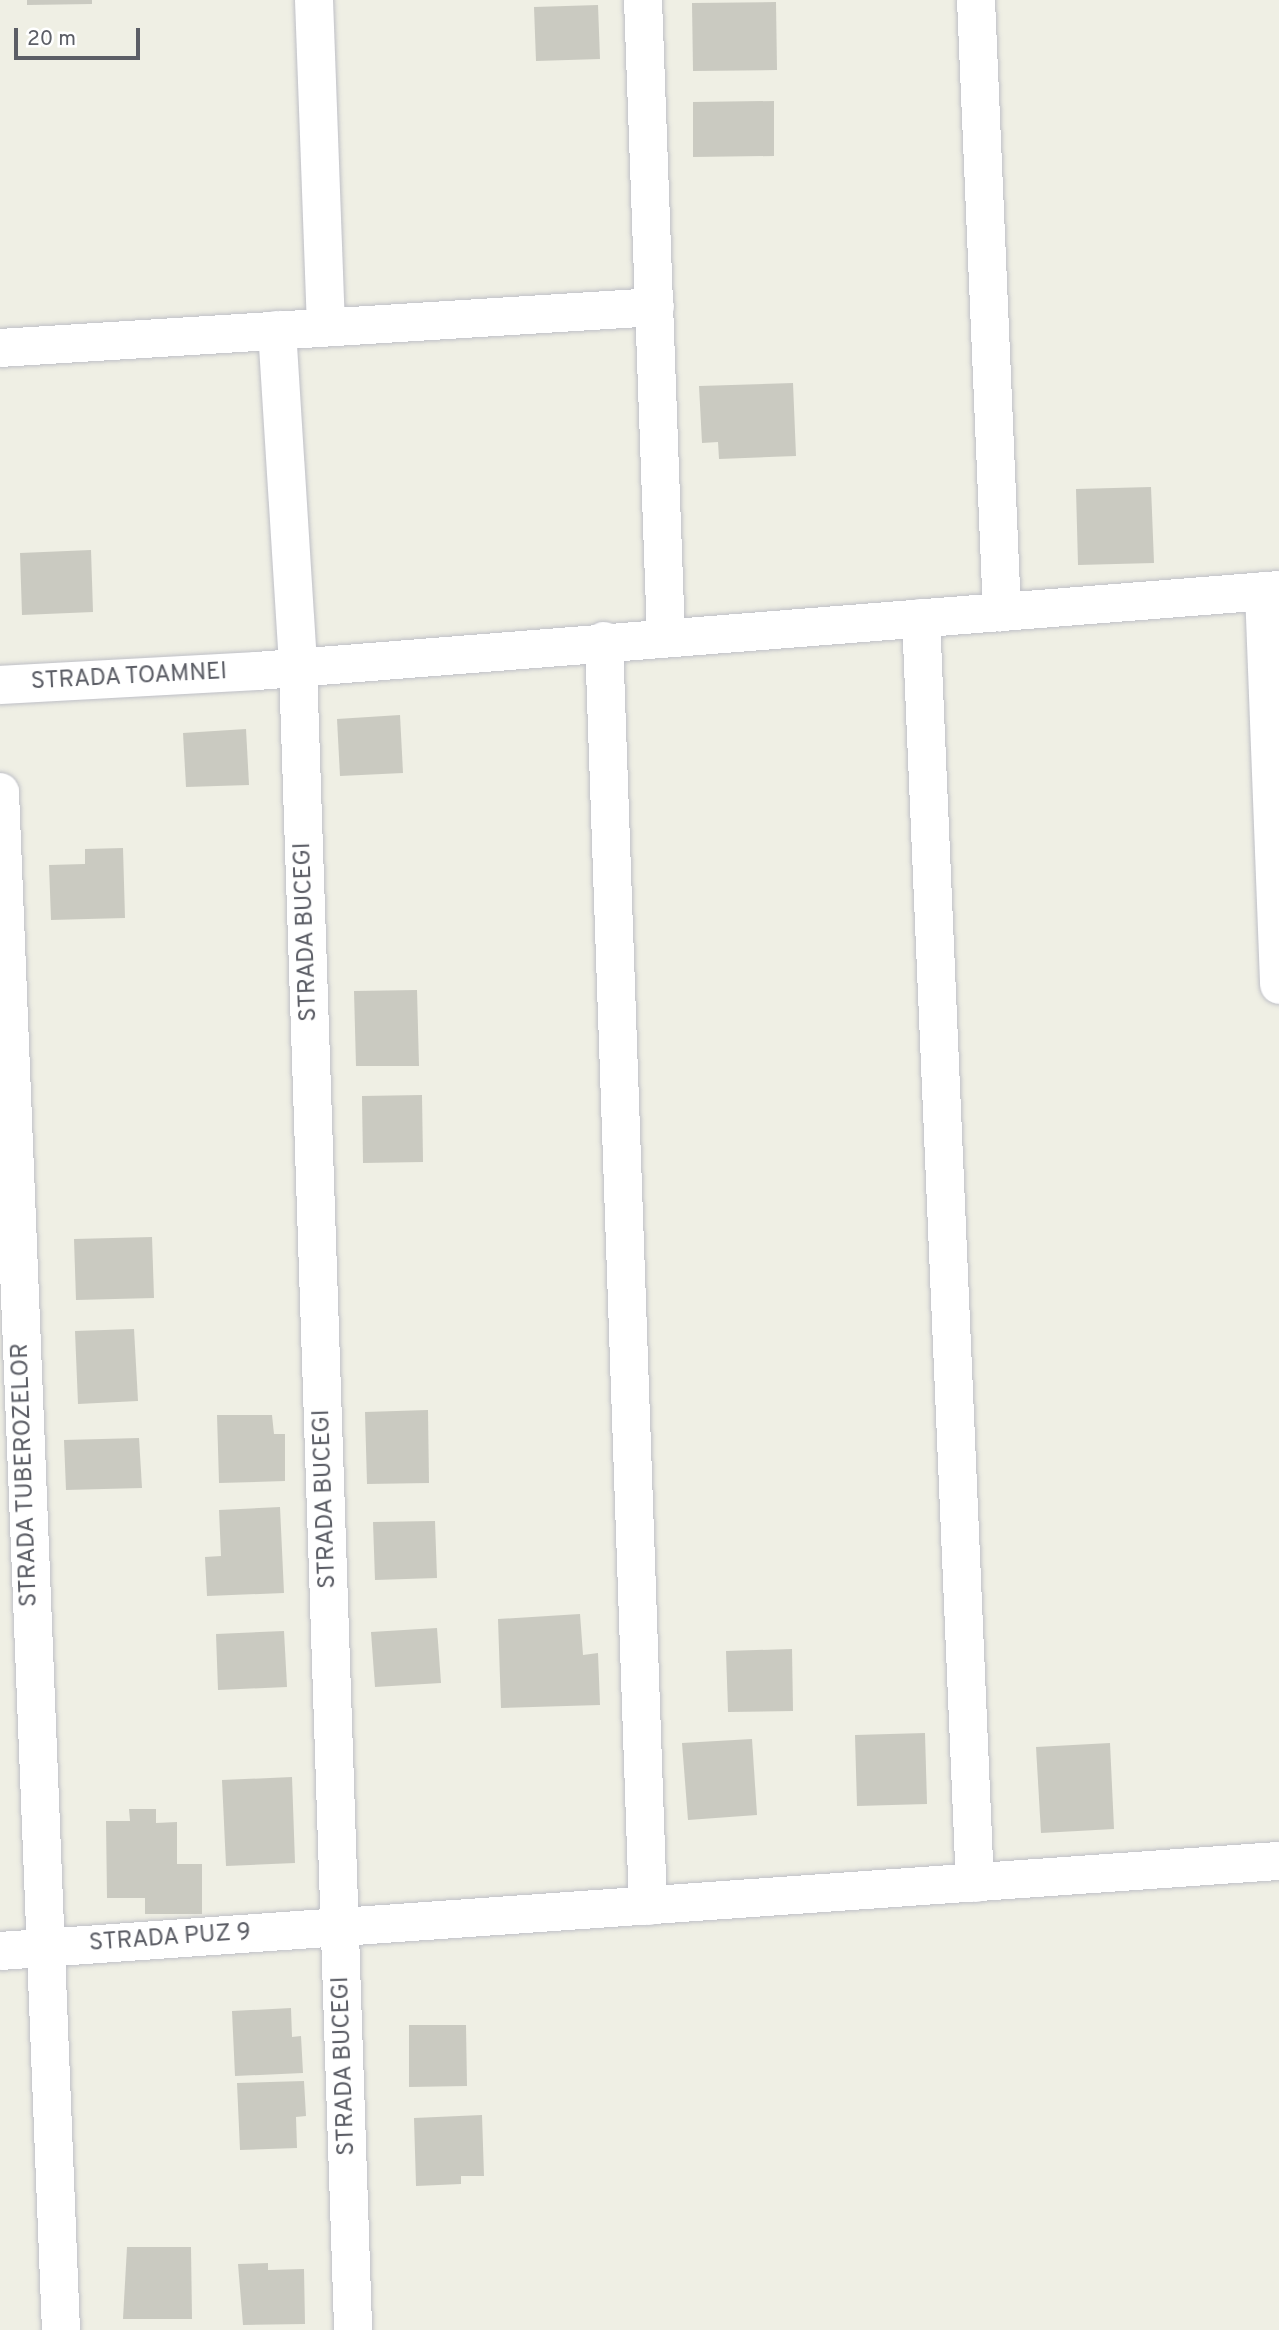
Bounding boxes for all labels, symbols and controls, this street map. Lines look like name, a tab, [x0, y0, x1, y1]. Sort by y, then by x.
scale bar	[18, 14, 144, 58]
text: 20 m	[27, 26, 76, 53]
street label: STRADA TOAMNEI	[29, 658, 229, 698]
street label: STRADA BUCEGI	[289, 841, 325, 1023]
street label: STRADA TUBEROZELOR	[7, 1342, 45, 1608]
street label: STRADA BUCEGI	[308, 1408, 344, 1590]
street label: STRADA PUZ 9	[88, 1919, 252, 1959]
street label: STRADA BUCEGI	[327, 1975, 363, 2157]

